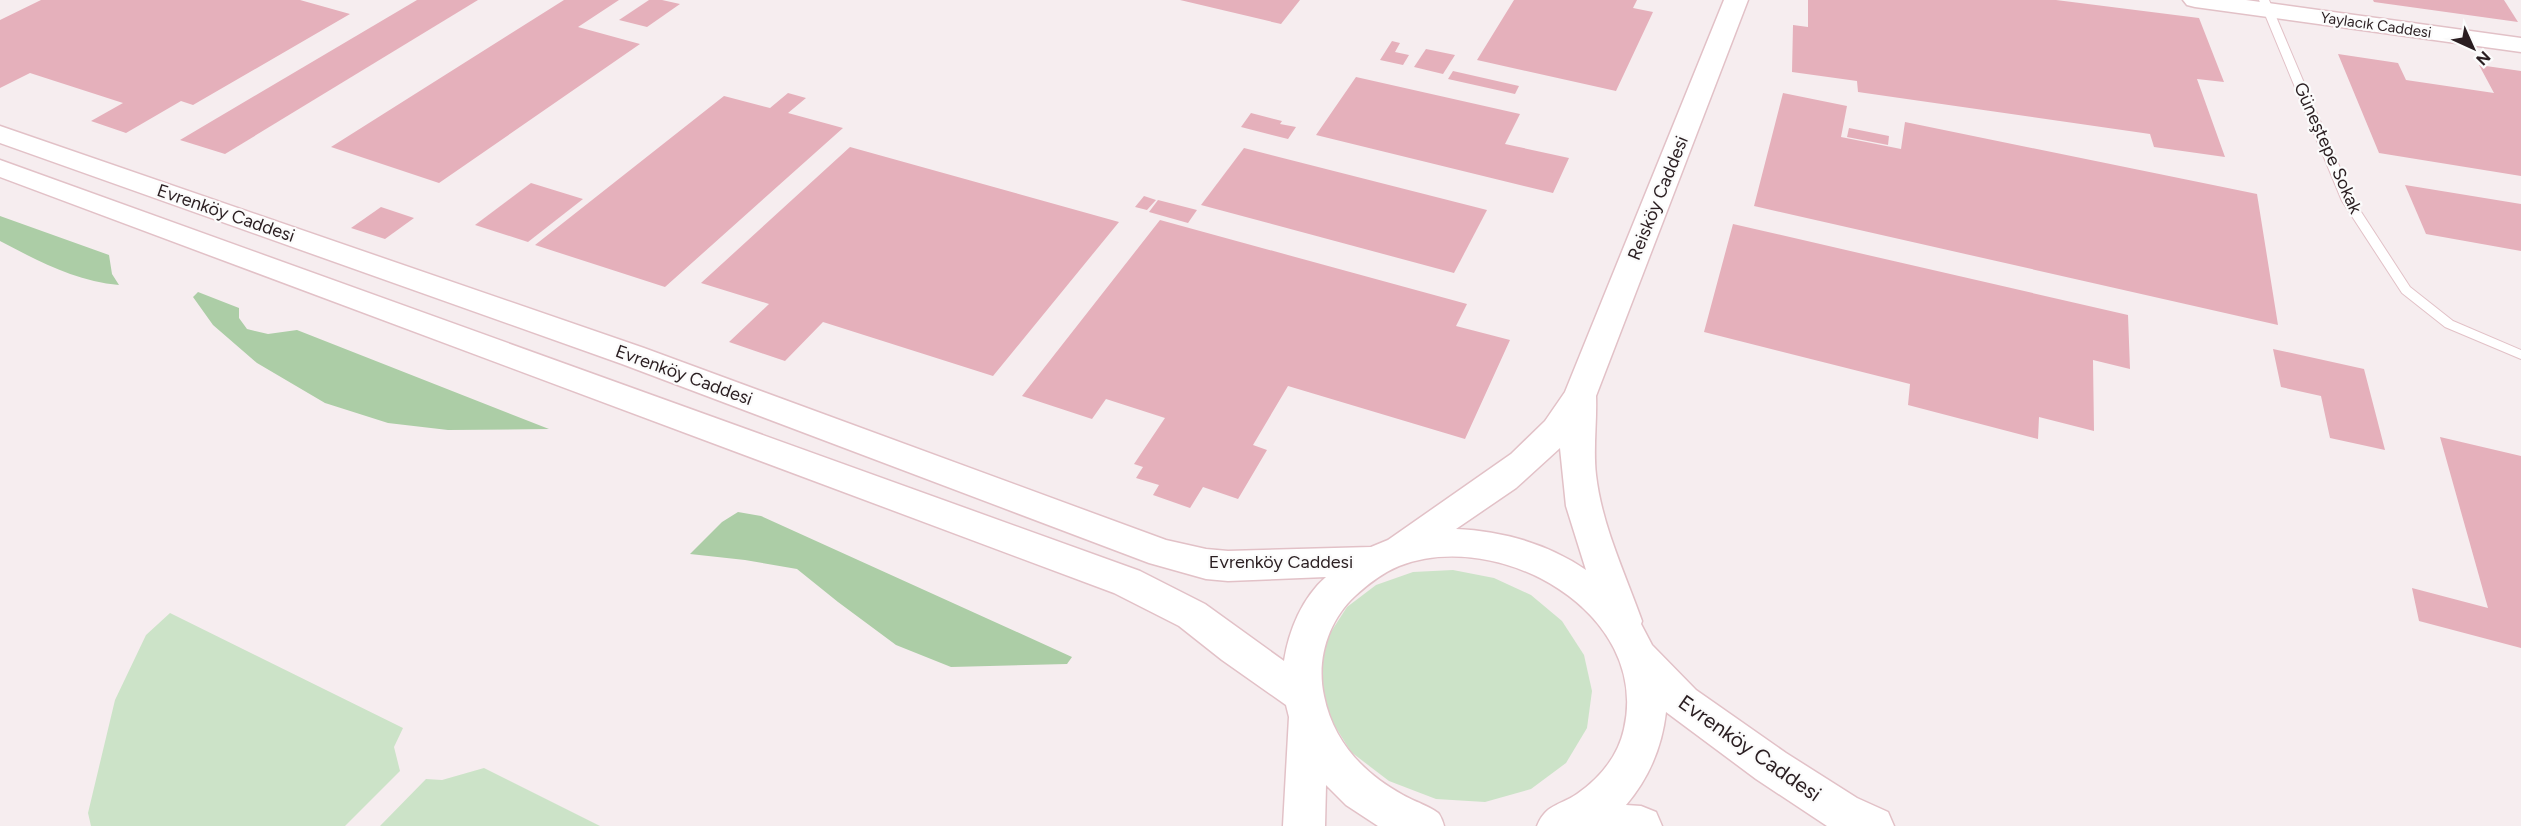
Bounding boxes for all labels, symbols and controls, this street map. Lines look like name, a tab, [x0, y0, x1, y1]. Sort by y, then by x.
street label: Yaylacık Caddesi	[2319, 8, 2433, 42]
north arrow	[2443, 18, 2503, 78]
text: N	[2472, 47, 2494, 69]
street label: Güneştepe Sokak	[2289, 79, 2367, 217]
street label: Reisköy Caddesi	[1623, 133, 1693, 263]
street label: Evrenköy Caddesi	[154, 179, 298, 247]
street label: Evrenköy Caddesi	[612, 340, 756, 410]
street label: Evrenköy Caddesi	[1209, 551, 1353, 573]
street label: Evrenköy Caddesi	[1674, 689, 1826, 807]

